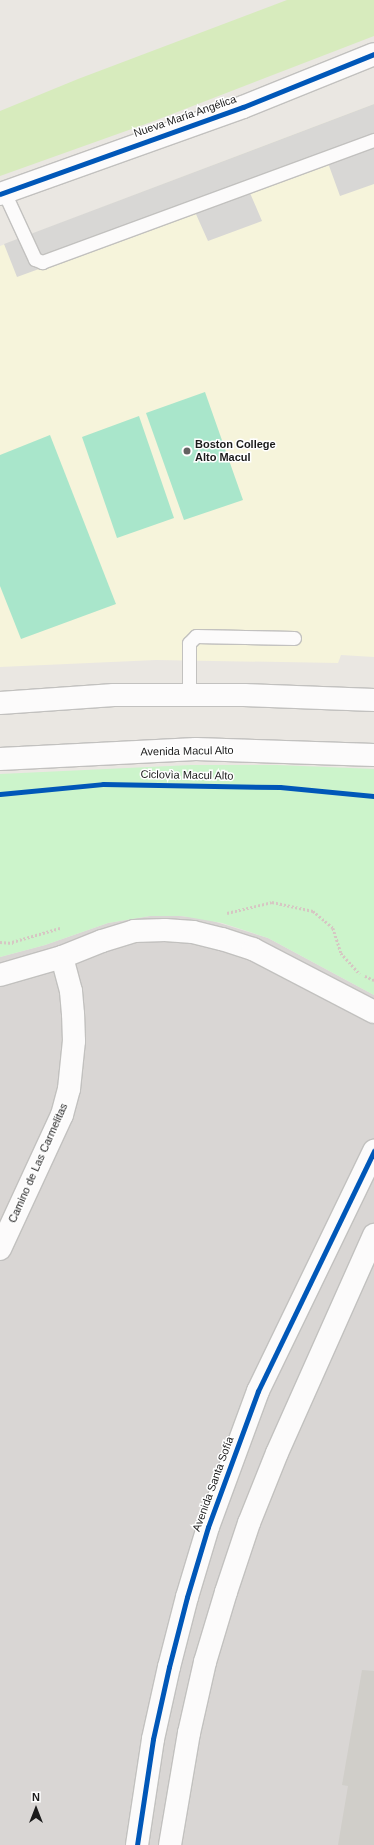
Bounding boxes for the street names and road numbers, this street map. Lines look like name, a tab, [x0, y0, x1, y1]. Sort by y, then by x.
street label: Nueva María Angélica	[132, 92, 238, 140]
street label: Avenida Macul Alto	[140, 744, 234, 758]
street label: Ciclovìa Macul Alto	[140, 768, 234, 782]
street label: Camino de Las Carmelitas	[6, 1101, 70, 1225]
street label: Avenida Santa Sofía	[190, 1435, 236, 1533]

